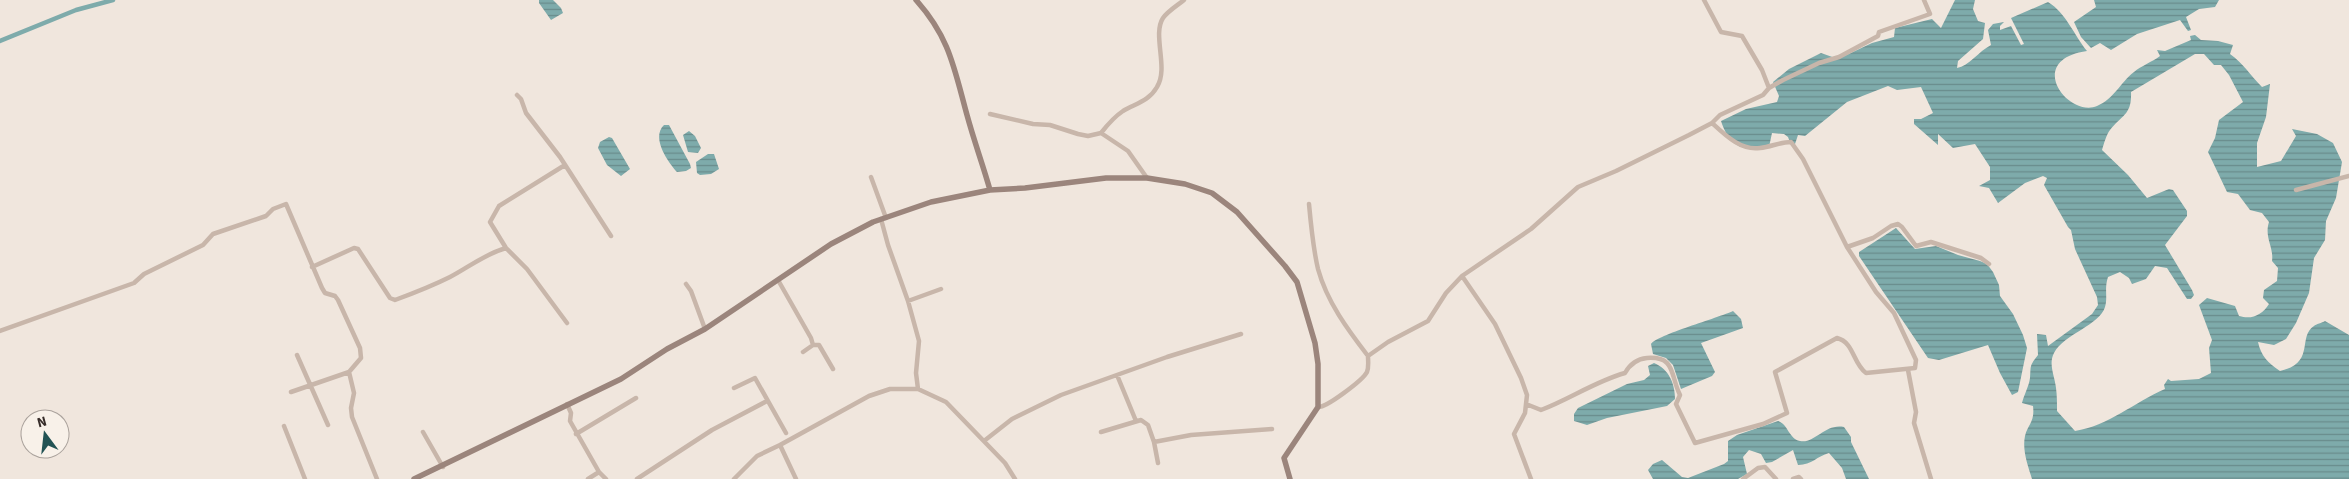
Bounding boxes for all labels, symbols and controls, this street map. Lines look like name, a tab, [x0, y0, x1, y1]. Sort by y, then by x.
north arrow	[20, 409, 70, 459]
text: N	[35, 412, 49, 433]

